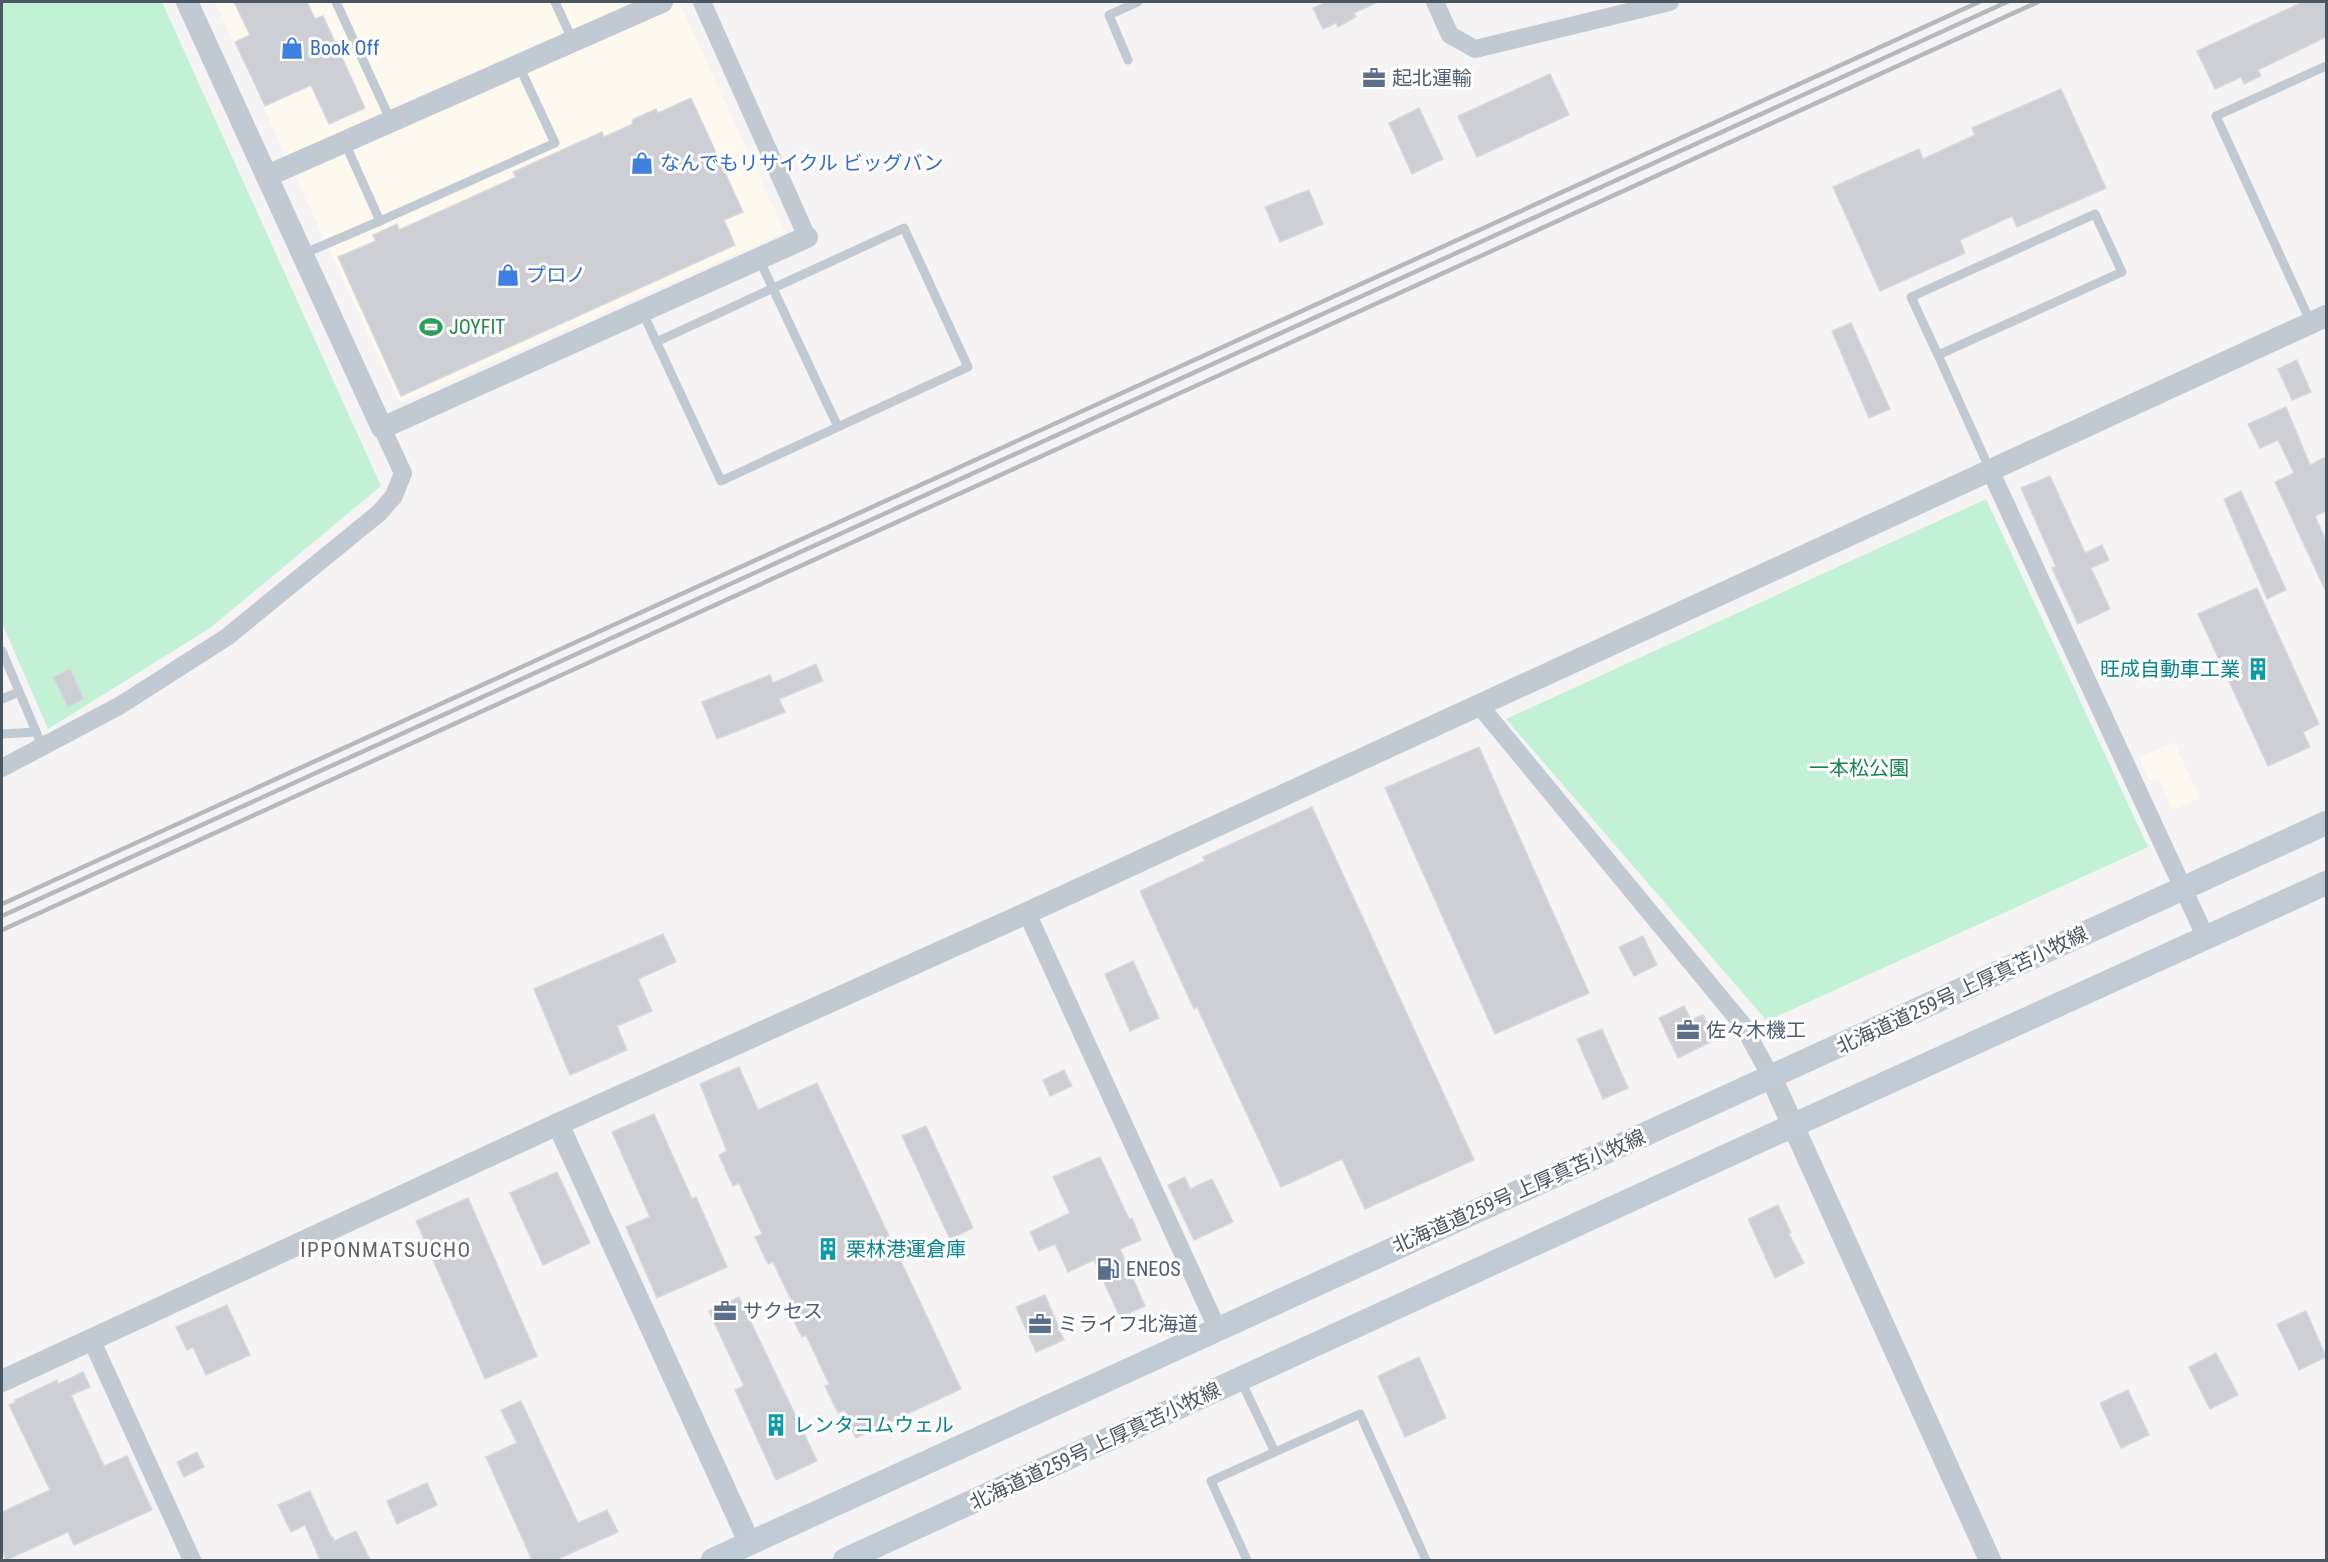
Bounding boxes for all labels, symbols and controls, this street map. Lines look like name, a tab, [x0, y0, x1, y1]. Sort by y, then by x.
shop icon: Book Off	[279, 35, 305, 61]
place label: Book Off	[310, 36, 380, 60]
office icon: 起北運輸	[1361, 65, 1387, 91]
place label: 起北運輸	[1392, 66, 1472, 90]
shop icon: なんでもリサイクル ビッグバン	[629, 150, 655, 176]
place label: なんでもリサイクル ビッグバン	[660, 151, 944, 175]
shop icon: プロノ	[495, 262, 521, 288]
place label: プロノ	[526, 263, 586, 287]
sports icon: JOYFIT	[418, 314, 444, 340]
place label: JOYFIT	[449, 315, 506, 339]
building icon: 旺成自動車工業	[2245, 656, 2271, 682]
place label: 旺成自動車工業	[2100, 657, 2240, 681]
park label: 一本松公園	[1809, 756, 1909, 780]
street label: 北海道道259号 上厚真苫小牧線	[1833, 921, 2091, 1059]
office icon: 佐々木機工	[1675, 1017, 1701, 1043]
place label: 佐々木機工	[1706, 1018, 1806, 1042]
street label: 北海道道259号 上厚真苫小牧線	[1389, 1124, 1649, 1258]
building icon: 栗林港運倉庫	[815, 1236, 841, 1262]
place label: 栗林港運倉庫	[846, 1237, 966, 1261]
district label: IPPONMATSUCHO	[300, 1238, 472, 1262]
fuel station icon: ENEOS	[1095, 1256, 1121, 1282]
place label: ENEOS	[1126, 1257, 1181, 1281]
office icon: サクセス	[712, 1298, 738, 1324]
place label: サクセス	[743, 1299, 823, 1323]
office icon: ミライフ北海道	[1027, 1311, 1053, 1337]
place label: ミライフ北海道	[1058, 1312, 1198, 1336]
street label: 北海道道259号 上厚真苫小牧線	[966, 1377, 1224, 1515]
building icon: レンタコムウェル	[763, 1412, 789, 1438]
place label: レンタコムウェル	[794, 1413, 954, 1437]

